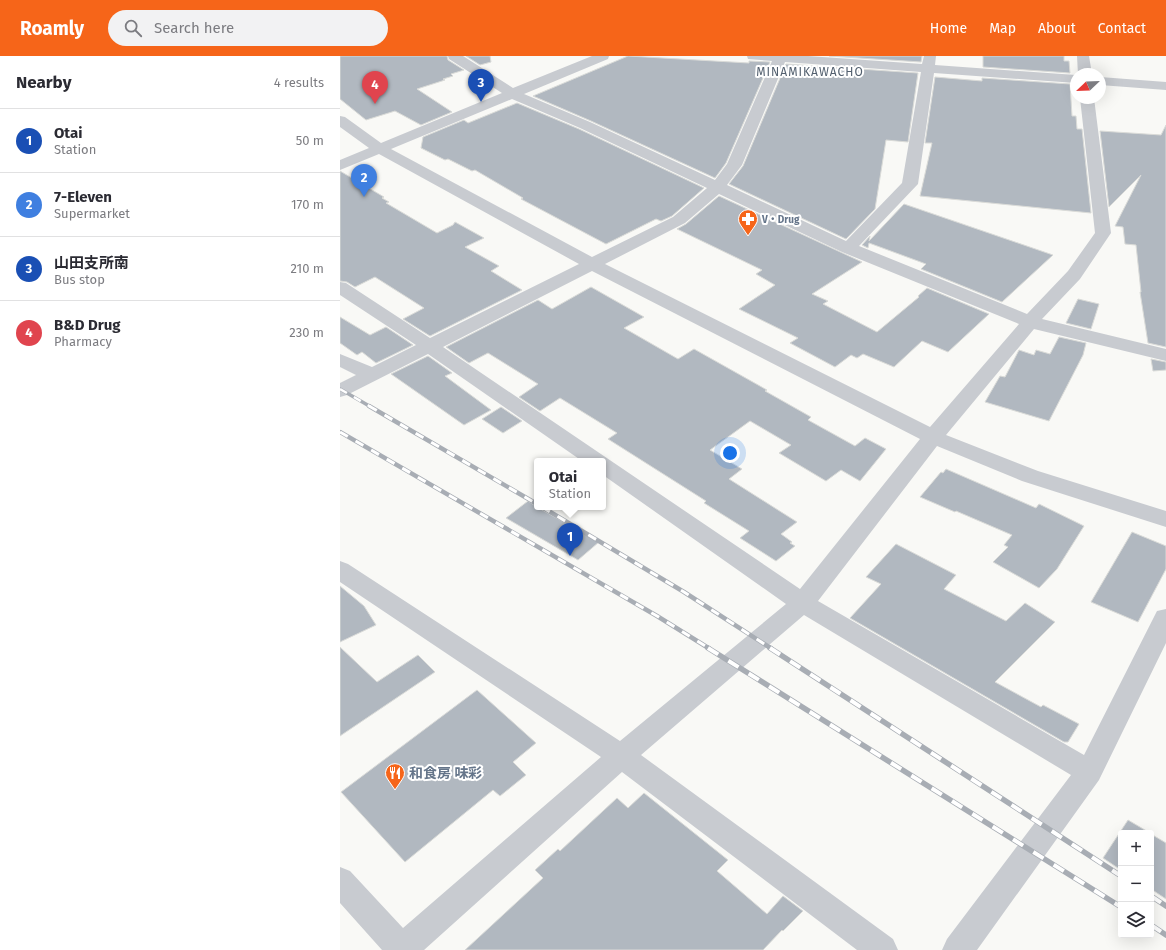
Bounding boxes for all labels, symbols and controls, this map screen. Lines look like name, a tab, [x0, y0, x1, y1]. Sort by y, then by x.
search box	[108, 10, 388, 46]
text: Roamly	[20, 17, 84, 40]
icon: search	[122, 17, 144, 39]
text: Search here	[154, 19, 234, 37]
text: Home	[930, 20, 967, 37]
text: Map	[989, 20, 1016, 37]
text: About	[1038, 20, 1076, 37]
text: Contact	[1098, 20, 1146, 37]
district label: MINAMIKAWACHO	[756, 65, 864, 79]
north arrow	[1070, 68, 1106, 104]
pin: 3	[468, 69, 494, 102]
pin: 4	[362, 71, 388, 104]
text: Nearby	[16, 72, 71, 93]
text: 4 results	[274, 75, 324, 90]
text: Otai	[54, 124, 82, 142]
text: 1	[26, 133, 32, 148]
text: 50 m	[296, 133, 324, 148]
text: Station	[54, 142, 96, 157]
pin: 2	[351, 164, 377, 197]
text: 7-Eleven	[54, 188, 112, 206]
text: 2	[26, 197, 32, 212]
text: 170 m	[291, 197, 324, 212]
text: Supermarket	[54, 206, 130, 221]
pharmacy icon: V・Drug	[737, 208, 759, 236]
place label: V・Drug	[761, 214, 800, 226]
text: 山田支所南	[54, 254, 129, 272]
text: 3	[26, 261, 32, 276]
text: 210 m	[290, 261, 324, 276]
text: Bus stop	[54, 272, 105, 287]
text: B&D Drug	[54, 316, 121, 334]
text: 4	[25, 325, 33, 340]
text: 230 m	[289, 325, 324, 340]
text: Pharmacy	[54, 334, 112, 349]
your location	[720, 443, 740, 463]
popup	[534, 458, 606, 510]
text: Otai	[549, 468, 577, 486]
text: Station	[549, 486, 591, 501]
pin: 1	[557, 523, 583, 556]
restaurant icon: 和食房 味彩	[384, 762, 406, 790]
place label: 和食房 味彩	[409, 765, 482, 782]
map controls	[1118, 830, 1154, 938]
button: +	[1118, 830, 1154, 866]
button: −	[1118, 866, 1154, 902]
button: layers	[1118, 902, 1154, 938]

